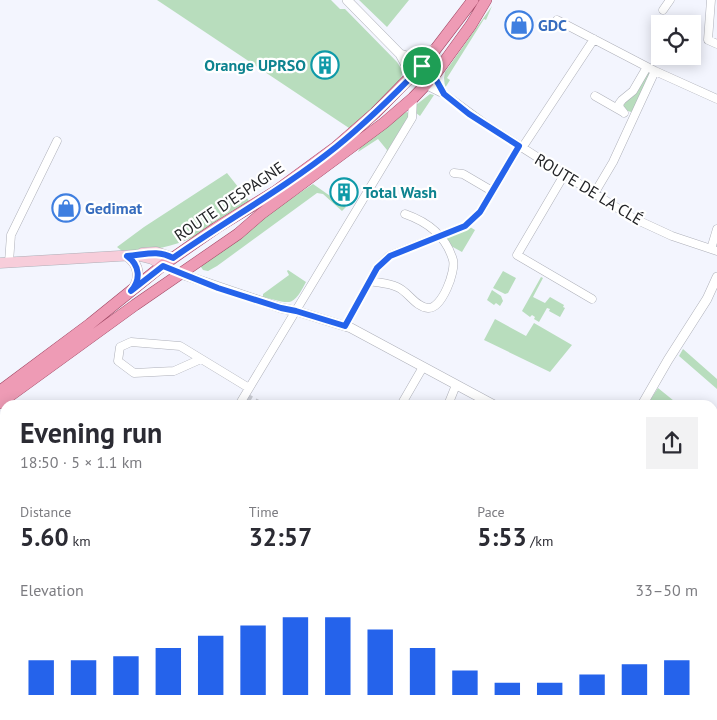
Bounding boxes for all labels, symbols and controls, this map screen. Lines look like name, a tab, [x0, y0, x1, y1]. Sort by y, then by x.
shop icon: GDC	[504, 10, 534, 40]
place label: GDC	[538, 15, 567, 35]
map controls	[651, 15, 701, 65]
button: locate	[651, 15, 701, 65]
pin	[401, 45, 443, 87]
building icon: Orange UPRSO	[310, 50, 340, 80]
icon: arrive	[408, 52, 436, 80]
place label: Orange UPRSO	[204, 55, 306, 75]
street label: ROUTE DE LA CLÉ	[531, 149, 647, 229]
street label: ROUTE D'ESPAGNE	[170, 157, 288, 245]
building icon: Total Wash	[329, 177, 359, 207]
place label: Total Wash	[363, 182, 437, 202]
shop icon: Gedimat	[51, 193, 81, 223]
place label: Gedimat	[85, 198, 143, 218]
text: Evening run	[20, 414, 162, 451]
button: share	[646, 417, 698, 469]
text: 18:50 · 5 × 1.1 km	[20, 452, 142, 472]
text: Distance	[20, 503, 71, 521]
text: Time	[249, 503, 279, 521]
text: Pace	[477, 503, 505, 521]
text: 5.60	[20, 521, 69, 553]
text: 32:57	[249, 521, 312, 553]
text: 5:53	[477, 521, 527, 553]
text: km	[69, 532, 91, 550]
text: /km	[527, 532, 553, 550]
text: Elevation	[20, 580, 84, 600]
text: 33–50 m	[635, 580, 698, 600]

